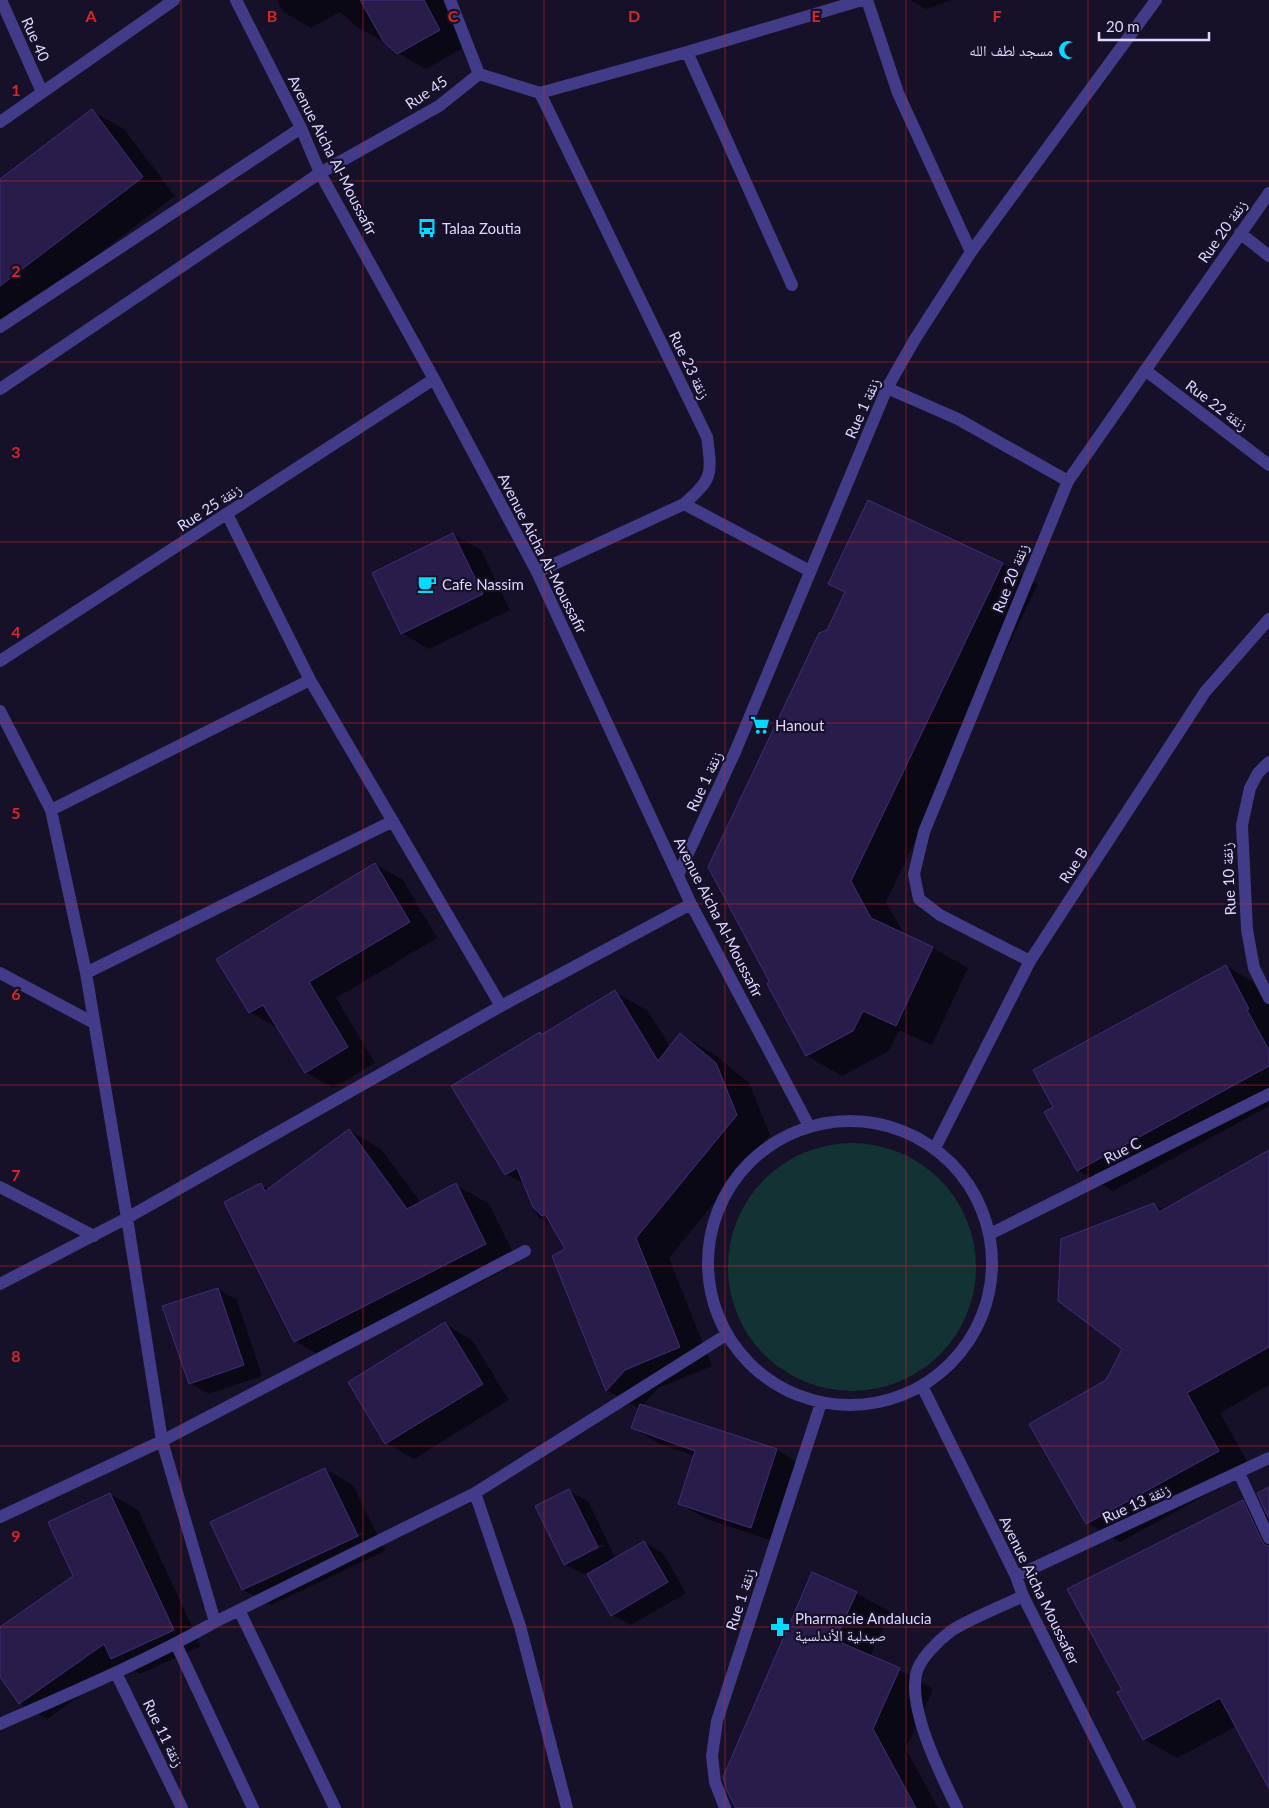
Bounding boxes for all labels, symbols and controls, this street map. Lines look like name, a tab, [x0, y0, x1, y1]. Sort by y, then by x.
text: A	[84, 6, 97, 25]
text: B	[267, 6, 277, 25]
text: C	[448, 6, 459, 25]
text: D	[628, 6, 640, 25]
text: E	[811, 6, 821, 25]
text: F	[992, 6, 1002, 25]
scale bar	[1099, 10, 1209, 42]
street label: Rue 40	[18, 14, 54, 64]
text: 20 m	[1106, 17, 1140, 35]
mosque icon: مسجد لطف الله	[1057, 39, 1079, 61]
place label: مسجد لطف الله	[969, 41, 1053, 59]
street label: Avenue Aicha Al-Moussafir	[285, 72, 381, 239]
street label: Rue 45	[402, 72, 450, 112]
text: 1	[11, 80, 21, 99]
street label: Rue 20 زنقة	[1194, 196, 1251, 267]
bus stop icon: Talaa Zoutia	[416, 217, 438, 239]
place label: Talaa Zoutia	[442, 219, 521, 237]
text: 2	[11, 261, 21, 280]
street label: Rue 23 زنقة	[665, 328, 714, 402]
street label: Rue 1 زنقة	[841, 375, 884, 441]
street label: Rue 22 زنقة	[1182, 376, 1252, 435]
text: 3	[11, 442, 21, 461]
street label: Avenue Aicha Al-Moussafir	[495, 470, 591, 637]
street label: Rue 25 زنقة	[173, 479, 245, 535]
street label: Rue 20 زنقة	[988, 541, 1033, 616]
cafe icon: Cafe Nassim	[416, 573, 438, 595]
place label: Cafe Nassim	[442, 575, 524, 593]
text: 4	[11, 622, 21, 641]
supermarket icon: Hanout	[749, 714, 771, 736]
place label: Hanout	[775, 716, 825, 734]
street label: Rue 1 زنقة	[682, 748, 727, 814]
text: 5	[11, 803, 21, 822]
street label: Avenue Aicha Al-Moussafir	[671, 834, 767, 1001]
street label: Rue 10 زنقة	[1217, 842, 1240, 916]
street label: Rue B	[1055, 844, 1091, 886]
text: 6	[11, 984, 21, 1003]
street label: Rue C	[1100, 1133, 1144, 1167]
text: 7	[11, 1165, 21, 1184]
text: 8	[11, 1346, 21, 1365]
street label: Rue 13 زنقة	[1099, 1479, 1173, 1527]
street label: Avenue Aicha Moussafer	[996, 1513, 1084, 1668]
text: 9	[11, 1526, 21, 1545]
street label: Rue 1 زنقة	[722, 1565, 760, 1633]
place label: Pharmacie Andalucia صيدلية الأندلسية	[795, 1609, 932, 1644]
pharmacy icon: Pharmacie Andalucia صيدلية الأندلسية	[769, 1616, 791, 1638]
street label: Rue 11 زنقة	[139, 1696, 188, 1770]

